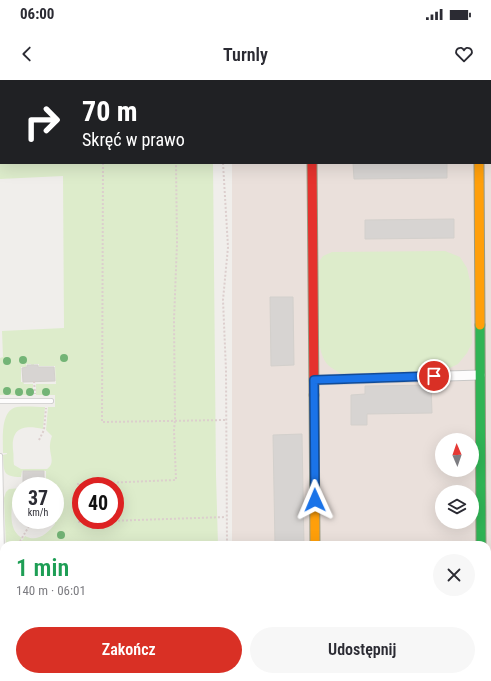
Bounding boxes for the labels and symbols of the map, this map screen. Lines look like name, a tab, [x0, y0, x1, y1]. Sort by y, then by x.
pin	[417, 359, 451, 393]
north arrow	[435, 433, 479, 477]
speed limit sign: 40	[72, 477, 124, 529]
position arrow	[294, 479, 336, 521]

